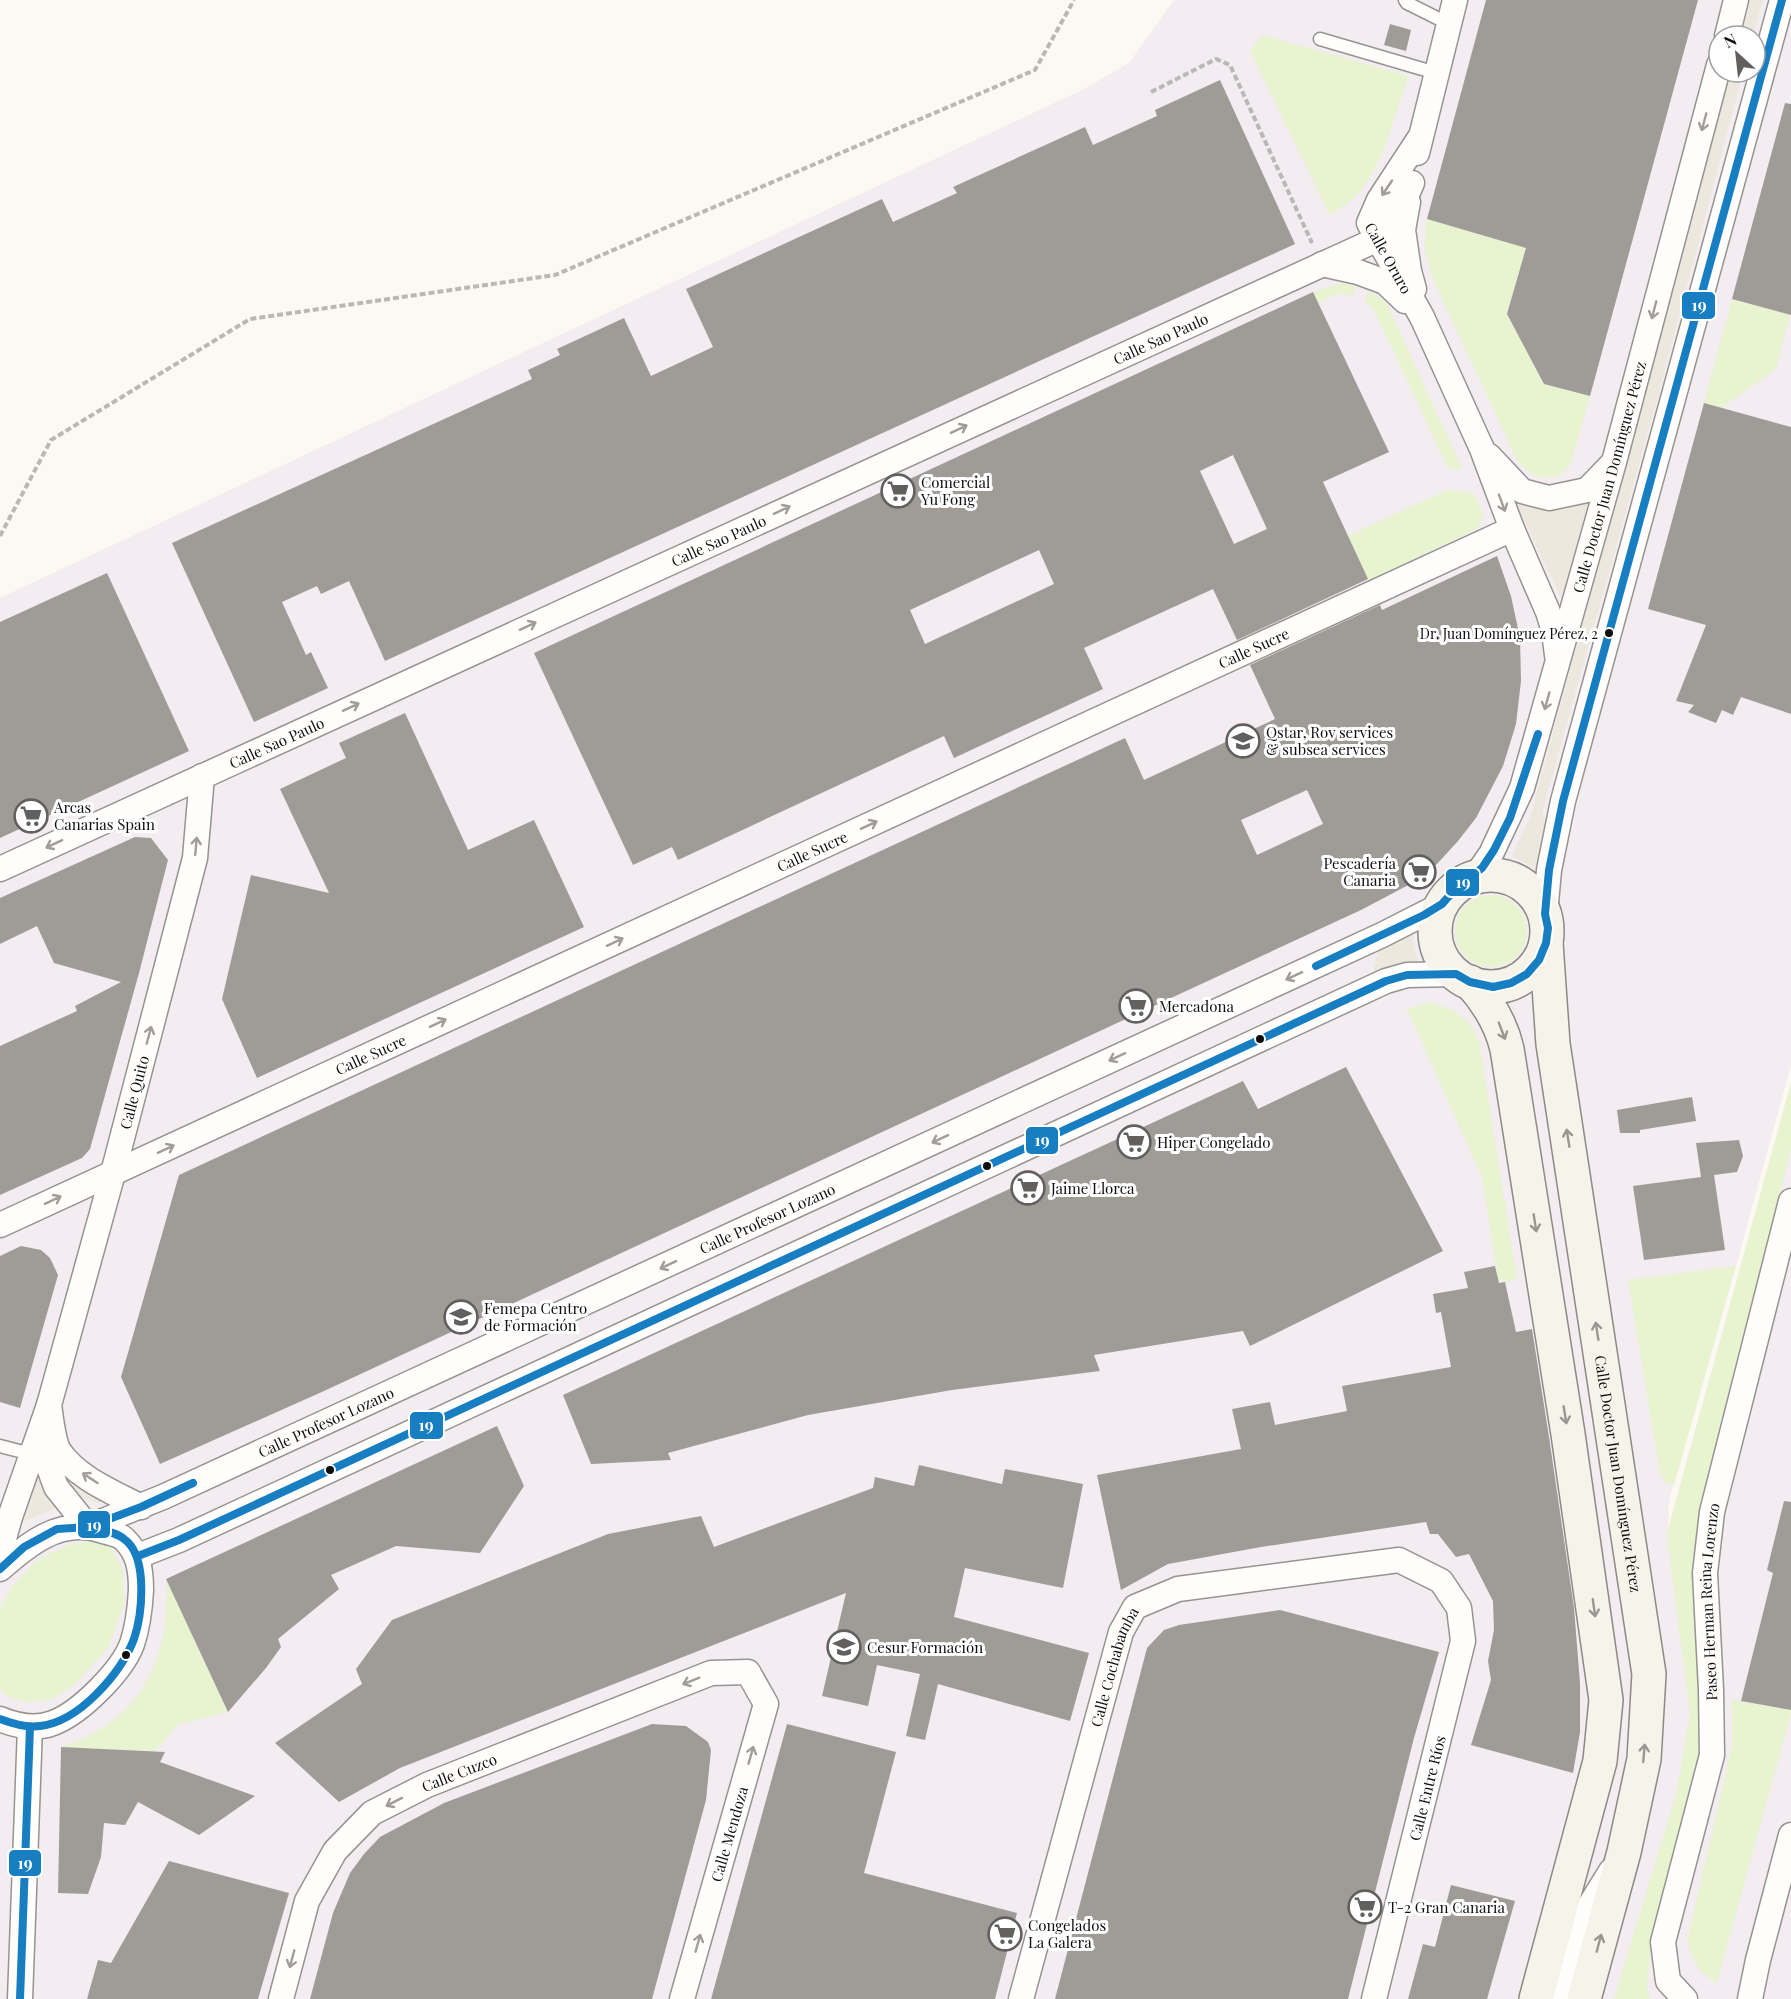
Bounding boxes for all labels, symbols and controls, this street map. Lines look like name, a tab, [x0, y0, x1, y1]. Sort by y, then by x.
north arrow	[1707, 24, 1767, 84]
text: N	[1720, 28, 1740, 52]
one-way arrow	[1698, 112, 1709, 131]
one-way arrow	[1381, 179, 1393, 196]
street label: Calle Oruro	[1361, 219, 1417, 297]
line badge: 19	[1681, 291, 1716, 320]
text: 19	[1692, 294, 1707, 315]
one-way arrow	[1648, 300, 1659, 319]
street label: Calle Sao Paulo	[1110, 308, 1211, 369]
street label: Calle Doctor Juan Domínguez Pérez	[1568, 359, 1650, 595]
one-way arrow	[950, 423, 968, 435]
place label: Comercial Yu Fong	[920, 472, 990, 509]
supermarket icon: Comercial Yu Fong	[880, 473, 916, 509]
one-way arrow	[1498, 494, 1509, 512]
one-way arrow	[772, 504, 790, 516]
street label: Calle Sao Paulo	[668, 510, 769, 571]
one-way arrow	[519, 620, 537, 631]
street label: Calle Sucre	[1215, 623, 1292, 673]
place label: Dr. Juan Domínguez Pérez, 2	[1420, 624, 1598, 643]
marker: Dr. Juan Domínguez Pérez, 2	[1603, 627, 1615, 639]
one-way arrow	[1541, 691, 1552, 710]
one-way arrow	[341, 701, 359, 713]
street label: Calle Sao Paulo	[226, 712, 327, 773]
place label: Qstar, Rov services & subsea services	[1266, 722, 1393, 759]
school or university icon: Qstar, Rov services & subsea services	[1225, 723, 1261, 759]
place label: Arcas Canarias Spain	[53, 797, 155, 834]
supermarket icon: Arcas Canarias Spain	[13, 798, 49, 834]
one-way arrow	[859, 819, 877, 830]
street label: Calle Sucre	[774, 826, 851, 876]
one-way arrow	[191, 837, 202, 857]
one-way arrow	[45, 839, 63, 850]
place label: Pescadería Canaria	[1323, 853, 1397, 890]
supermarket icon: Pescadería Canaria	[1401, 854, 1437, 890]
line badge: 19	[1445, 868, 1480, 897]
text: 19	[1456, 871, 1471, 892]
one-way arrow	[606, 935, 624, 947]
one-way arrow	[1286, 970, 1304, 982]
supermarket icon: Mercadona	[1118, 988, 1154, 1024]
place label: Mercadona	[1159, 996, 1234, 1016]
one-way arrow	[429, 1017, 447, 1029]
one-way arrow	[1497, 1021, 1508, 1039]
one-way arrow	[143, 1026, 155, 1045]
street label: Calle Sucre	[332, 1029, 409, 1079]
unlabelled marker	[1254, 1033, 1266, 1045]
one-way arrow	[1109, 1052, 1127, 1064]
street label: Calle Quito	[115, 1053, 153, 1131]
supermarket icon: Hiper Congelado	[1116, 1124, 1152, 1160]
line badge: 19	[1025, 1126, 1059, 1155]
text: 19	[1035, 1129, 1050, 1150]
one-way arrow	[1562, 1129, 1573, 1149]
place label: Hiper Congelado	[1157, 1132, 1271, 1152]
one-way arrow	[932, 1134, 950, 1145]
one-way arrow	[156, 1142, 174, 1154]
unlabelled marker	[981, 1160, 993, 1172]
supermarket icon: Jaime Llorca	[1010, 1170, 1046, 1206]
place label: Jaime Llorca	[1050, 1178, 1135, 1198]
street label: Calle Profesor Lozano	[696, 1179, 838, 1258]
one-way arrow	[44, 1194, 62, 1206]
one-way arrow	[1529, 1212, 1540, 1232]
one-way arrow	[659, 1259, 677, 1271]
place label: Femepa Centro de Formación	[484, 1298, 587, 1335]
school or university icon: Femepa Centro de Formación	[443, 1299, 479, 1335]
one-way arrow	[1592, 1322, 1603, 1342]
street label: Calle Doctor Juan Domínguez Pérez	[1591, 1354, 1646, 1594]
street label: Calle Profesor Lozano	[255, 1382, 397, 1462]
one-way arrow	[1560, 1405, 1571, 1425]
line badge: 19	[409, 1411, 444, 1440]
text: 19	[419, 1414, 434, 1435]
unlabelled marker	[324, 1464, 336, 1476]
one-way arrow	[81, 1472, 98, 1485]
street label: Paseo Herman Reina Lorenzo	[1695, 1501, 1724, 1701]
line badge: 19	[77, 1510, 111, 1539]
text: 19	[87, 1514, 102, 1535]
one-way arrow	[1589, 1598, 1600, 1617]
street label: Calle Cochabamba	[1086, 1603, 1143, 1729]
school or university icon: Cesur Formación	[826, 1629, 862, 1665]
place label: Cesur Formación	[867, 1637, 983, 1657]
unlabelled marker	[120, 1649, 132, 1661]
one-way arrow	[682, 1676, 701, 1687]
street label: Calle Entre Ríos	[1404, 1733, 1450, 1843]
one-way arrow	[1639, 1744, 1650, 1764]
one-way arrow	[746, 1746, 757, 1765]
street label: Calle Cuzco	[419, 1748, 500, 1796]
street label: Calle Mendoza	[706, 1783, 752, 1884]
one-way arrow	[385, 1796, 403, 1808]
line badge: 19	[8, 1849, 42, 1877]
text: 19	[18, 1852, 33, 1873]
supermarket icon: T-2 Gran Canaria	[1347, 1889, 1383, 1925]
place label: T-2 Gran Canaria	[1388, 1897, 1506, 1917]
place label: Congelados La Galera	[1028, 1915, 1106, 1952]
supermarket icon: Congelados La Galera	[987, 1916, 1023, 1952]
one-way arrow	[1594, 1933, 1605, 1952]
one-way arrow	[693, 1934, 704, 1953]
one-way arrow	[285, 1949, 297, 1968]

